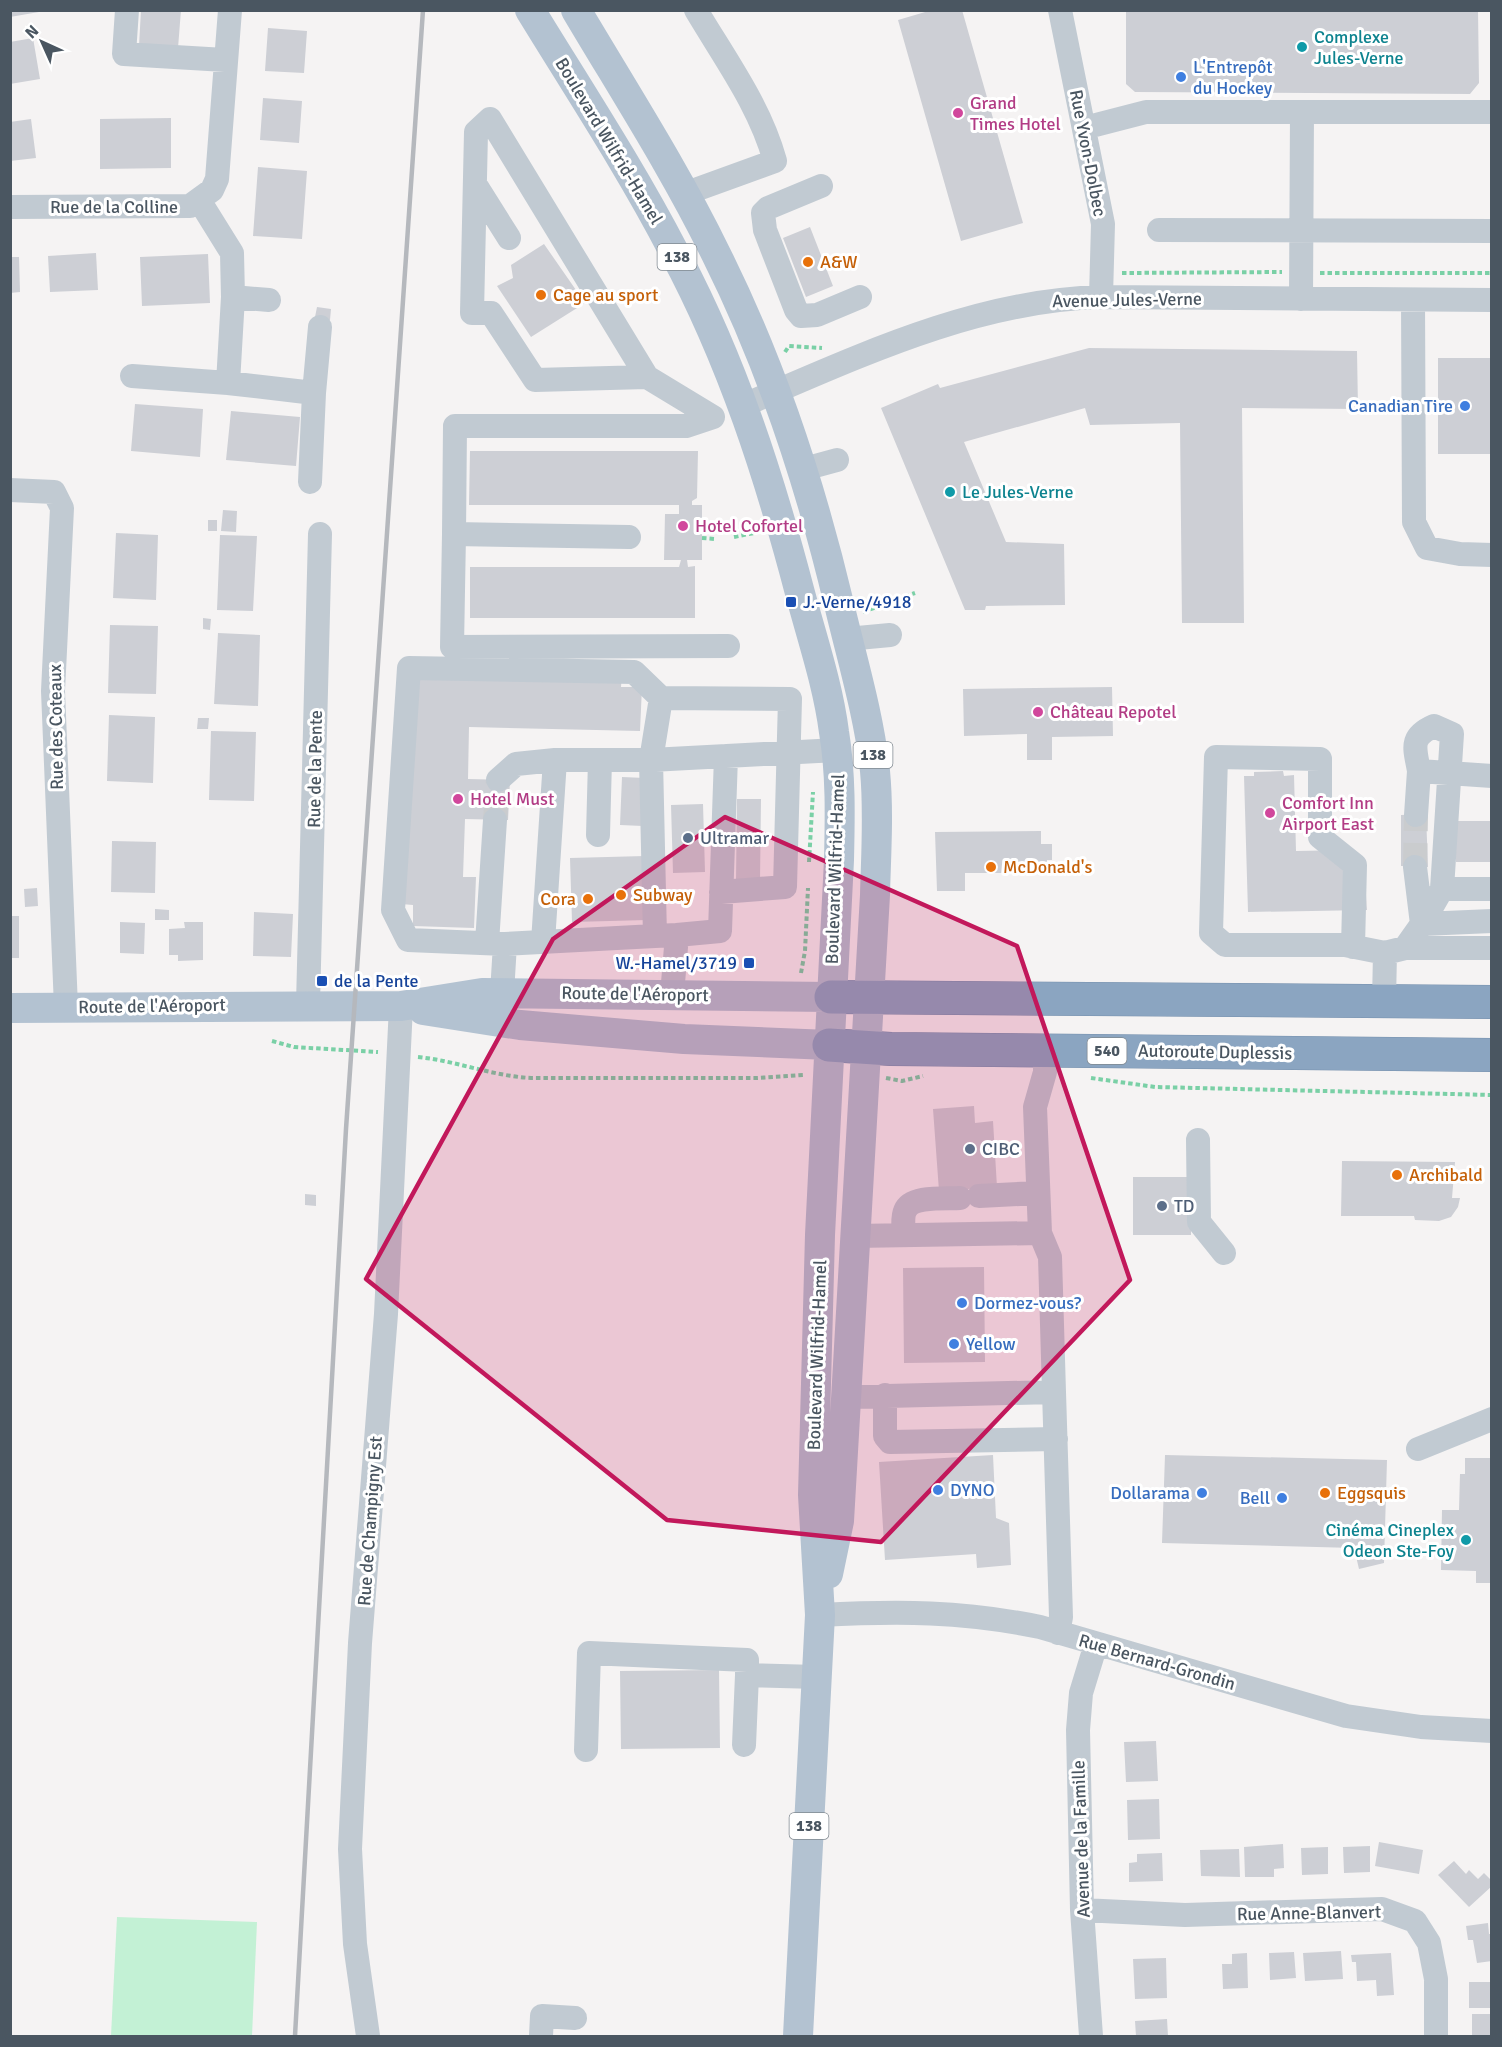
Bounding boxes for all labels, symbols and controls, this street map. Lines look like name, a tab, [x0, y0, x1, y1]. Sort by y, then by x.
north arrow	[12, 12, 72, 72]
text: N	[21, 21, 43, 43]
place label: Complexe Jules-Verne	[1314, 26, 1404, 69]
marker: Complexe Jules-Verne	[1295, 40, 1309, 54]
street label: Boulevard Wilfrid-Hamel	[551, 54, 667, 228]
place label: L'Entrepôt du Hockey	[1193, 56, 1273, 99]
marker: L'Entrepôt du Hockey	[1174, 70, 1188, 84]
street label: Rue Yvon-Dolbec	[1065, 88, 1111, 218]
place label: Grand Times Hotel	[970, 92, 1061, 135]
marker: Grand Times Hotel	[951, 106, 965, 120]
street label: Rue de la Colline	[50, 196, 178, 218]
road number: 138	[658, 244, 696, 270]
place label: A&W	[820, 251, 858, 273]
marker: A&W	[801, 255, 815, 269]
place label: Cage au sport	[553, 284, 658, 306]
marker: Cage au sport	[534, 288, 548, 302]
street label: Avenue Jules-Verne	[1052, 288, 1202, 312]
place label: Canadian Tire	[1348, 395, 1453, 417]
marker: Canadian Tire	[1458, 399, 1472, 413]
place label: Le Jules-Verne	[962, 481, 1073, 503]
marker: Le Jules-Verne	[943, 485, 957, 499]
place label: Hotel Cofortel	[695, 515, 803, 537]
marker: Hotel Cofortel	[676, 519, 690, 533]
place label: J.-Verne/4918	[803, 591, 911, 613]
marker: J.-Verne/4918	[784, 595, 798, 609]
street label: Rue des Coteaux	[44, 663, 68, 790]
place label: Château Repotel	[1050, 701, 1176, 723]
marker: Château Repotel	[1031, 705, 1045, 719]
street label: Rue de la Pente	[303, 710, 327, 828]
road number: 138	[854, 742, 892, 768]
street label: Boulevard Wilfrid-Hamel	[821, 773, 849, 965]
place label: Hotel Must	[470, 788, 554, 810]
marker: Hotel Must	[451, 792, 465, 806]
place label: Comfort Inn Airport East	[1282, 792, 1374, 835]
marker: Comfort Inn Airport East	[1263, 806, 1277, 820]
place label: Ultramar	[700, 827, 769, 849]
marker: Ultramar	[681, 831, 695, 845]
place label: McDonald's	[1003, 856, 1092, 878]
marker: McDonald's	[984, 860, 998, 874]
place label: Subway	[633, 884, 693, 906]
place label: Cora	[540, 888, 576, 910]
marker: Subway	[614, 888, 628, 902]
marker: Cora	[581, 892, 595, 906]
place label: W.-Hamel/3719	[615, 952, 737, 974]
marker: W.-Hamel/3719	[742, 956, 756, 970]
place label: de la Pente	[334, 970, 419, 992]
marker: de la Pente	[315, 974, 329, 988]
street label: Route de l'Aéroport	[561, 982, 709, 1006]
street label: Route de l'Aéroport	[78, 994, 226, 1018]
road number: 540	[1088, 1038, 1126, 1064]
street label: Autoroute Duplessis	[1138, 1040, 1293, 1064]
place label: CIBC	[982, 1138, 1020, 1160]
marker: CIBC	[963, 1142, 977, 1156]
place label: Archibald	[1409, 1164, 1483, 1186]
marker: Archibald	[1390, 1168, 1404, 1182]
place label: TD	[1174, 1195, 1195, 1217]
marker: TD	[1155, 1199, 1169, 1213]
street label: Boulevard Wilfrid-Hamel	[803, 1259, 831, 1451]
place label: Dormez-vous?	[974, 1292, 1081, 1314]
marker: Dormez-vous?	[955, 1296, 969, 1310]
place label: Yellow	[966, 1333, 1015, 1355]
marker: Yellow	[947, 1337, 961, 1351]
street label: Rue de Champigny Est	[353, 1435, 387, 1607]
place label: DYNO	[950, 1479, 995, 1501]
place label: Dollarama	[1110, 1482, 1190, 1504]
place label: Eggsquis	[1337, 1482, 1406, 1504]
marker: DYNO	[931, 1483, 945, 1497]
marker: Dollarama	[1195, 1486, 1209, 1500]
marker: Eggsquis	[1318, 1486, 1332, 1500]
place label: Bell	[1240, 1487, 1270, 1509]
marker: Bell	[1275, 1491, 1289, 1505]
place label: Cinéma Cineplex Odeon Ste-Foy	[1325, 1519, 1455, 1562]
marker: Cinéma Cineplex Odeon Ste-Foy	[1459, 1533, 1473, 1547]
street label: Rue Bernard-Grondin	[1076, 1629, 1238, 1695]
street label: Avenue de la Famille	[1067, 1760, 1095, 1918]
road number: 138	[790, 1813, 828, 1839]
street label: Rue Anne-Blanvert	[1237, 1901, 1381, 1925]

